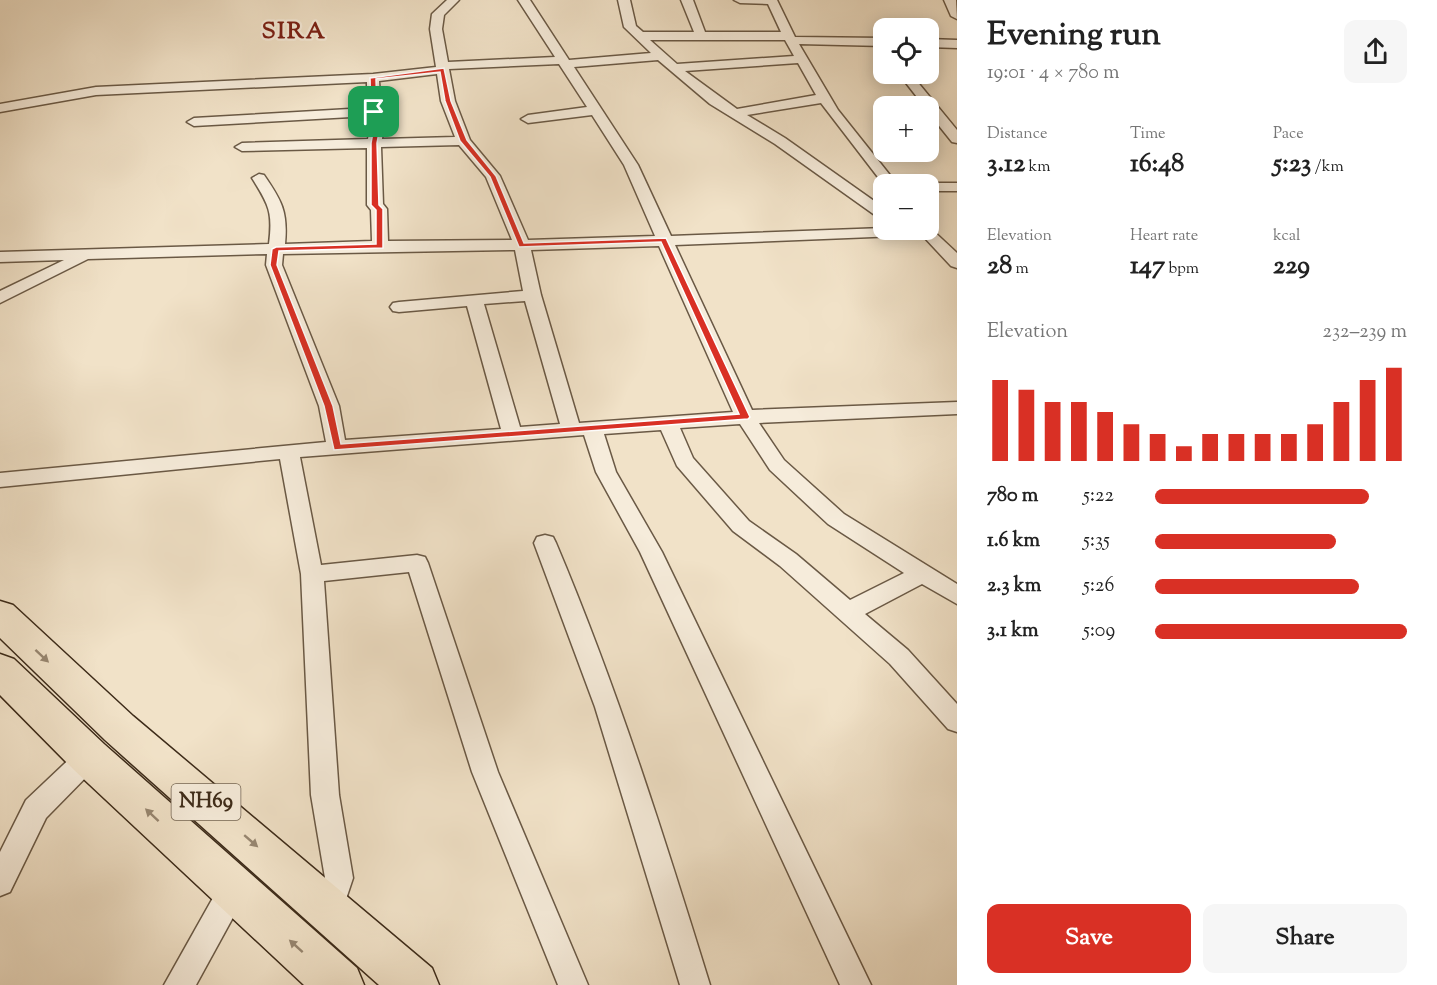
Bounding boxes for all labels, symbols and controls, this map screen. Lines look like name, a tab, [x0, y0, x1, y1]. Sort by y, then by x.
text: Evening run	[987, 12, 1161, 60]
district label: SIRA	[262, 15, 326, 49]
map controls	[873, 18, 939, 240]
button: locate	[873, 18, 939, 84]
button: share	[1344, 20, 1407, 83]
text: 19:01 · 4 × 780 m	[987, 59, 1120, 88]
pin	[348, 86, 399, 137]
icon: arrive	[357, 95, 390, 128]
button: +	[873, 96, 939, 162]
text: Distance	[987, 123, 1047, 146]
text: Time	[1130, 123, 1166, 146]
text: Pace	[1273, 123, 1304, 146]
text: 3.12	[987, 146, 1025, 183]
text: 16:48	[1130, 146, 1184, 183]
text: 5:23	[1273, 146, 1311, 183]
text: km	[1025, 156, 1050, 179]
text: /km	[1311, 156, 1344, 179]
button: −	[873, 174, 939, 240]
text: Elevation	[987, 225, 1052, 248]
text: Heart rate	[1130, 225, 1198, 248]
text: kcal	[1273, 225, 1301, 248]
text: 28	[987, 248, 1012, 285]
text: 147	[1130, 248, 1165, 285]
text: 229	[1273, 248, 1310, 285]
text: m	[1012, 258, 1029, 281]
text: bpm	[1165, 258, 1199, 281]
text: Elevation	[987, 318, 1068, 347]
text: 232–239 m	[1323, 318, 1407, 347]
text: 780 m	[987, 482, 1038, 511]
text: 5:22	[1083, 482, 1114, 511]
text: 1.6 km	[987, 527, 1040, 556]
text: 5:35	[1083, 527, 1110, 556]
text: 2.3 km	[987, 572, 1041, 601]
text: 5:26	[1083, 572, 1114, 601]
text: 3.1 km	[987, 617, 1039, 646]
text: 5:09	[1083, 617, 1115, 646]
one-way arrow	[35, 649, 50, 663]
road number: NH69	[172, 784, 240, 820]
one-way arrow	[144, 808, 159, 822]
one-way arrow	[243, 834, 258, 847]
button: Save	[987, 904, 1191, 973]
button: Share	[1203, 904, 1407, 973]
one-way arrow	[289, 940, 304, 953]

